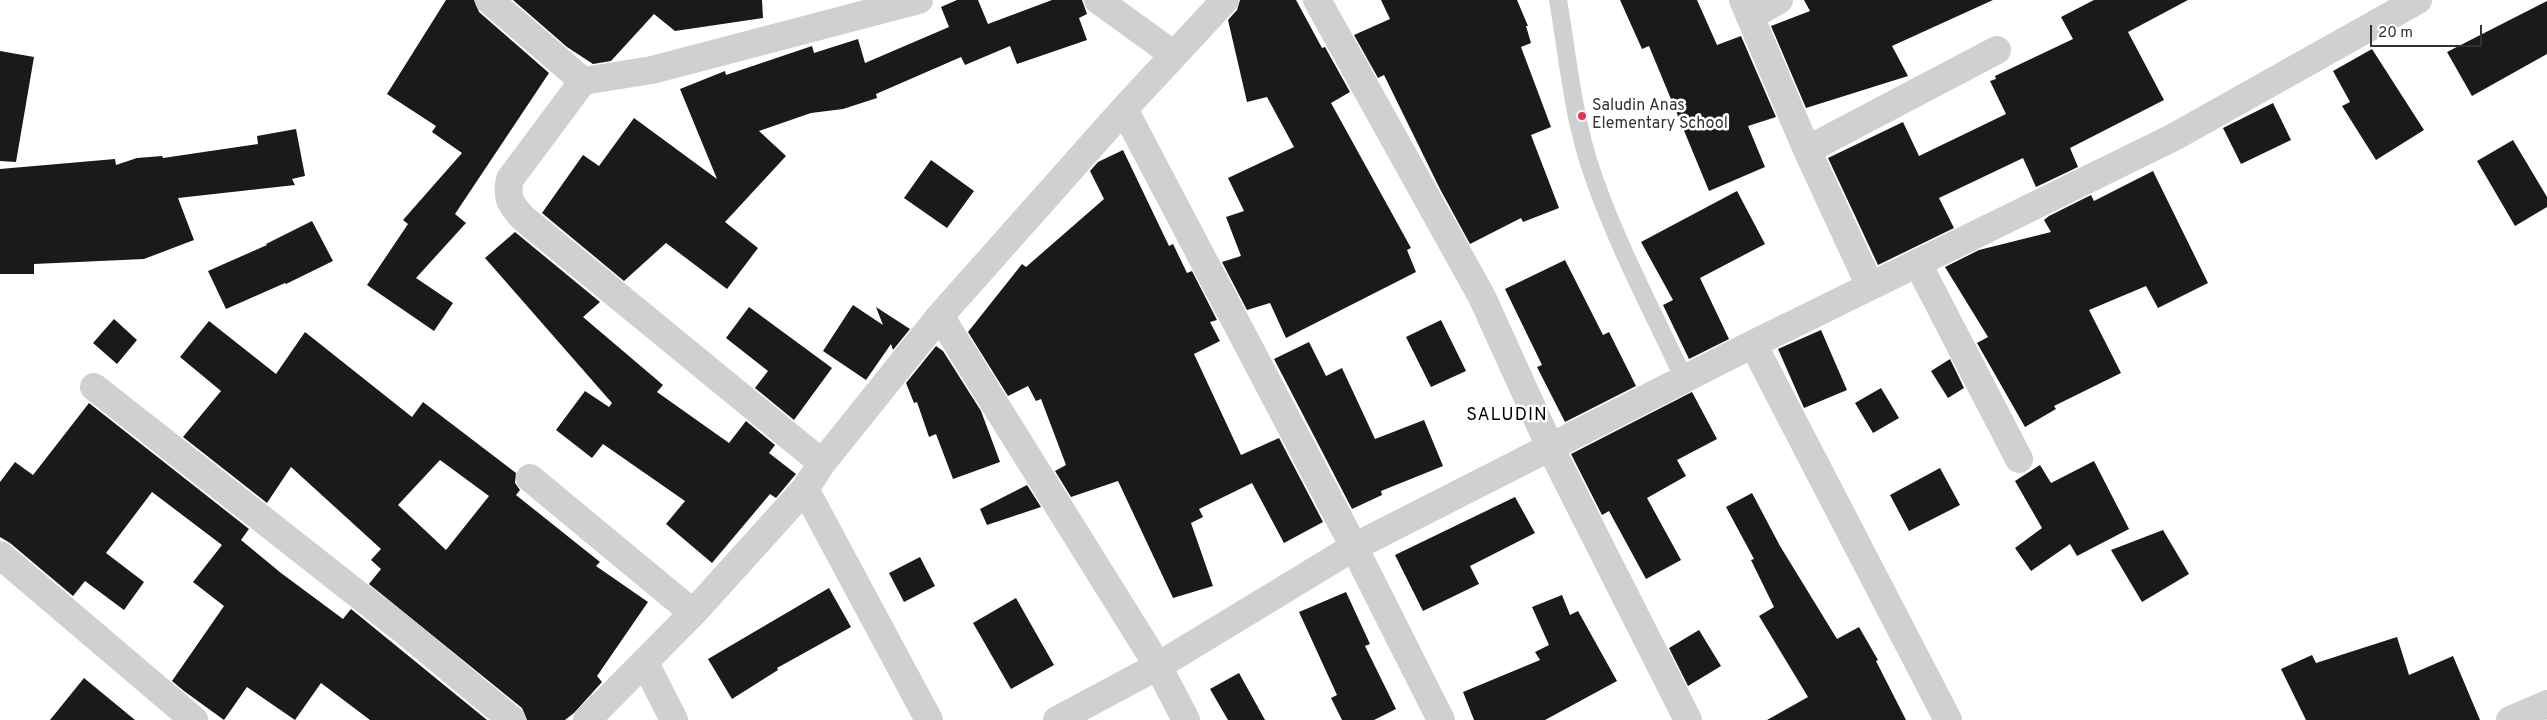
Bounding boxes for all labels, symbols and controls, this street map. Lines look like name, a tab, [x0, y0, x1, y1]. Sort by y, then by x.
scale bar	[2372, 15, 2484, 47]
text: 20 m	[2378, 24, 2413, 43]
place label: Saludin Anas Elementary School	[1592, 97, 1728, 135]
marker: Saludin Anas Elementary School	[1576, 110, 1588, 122]
district label: SALUDIN	[1465, 405, 1549, 427]

